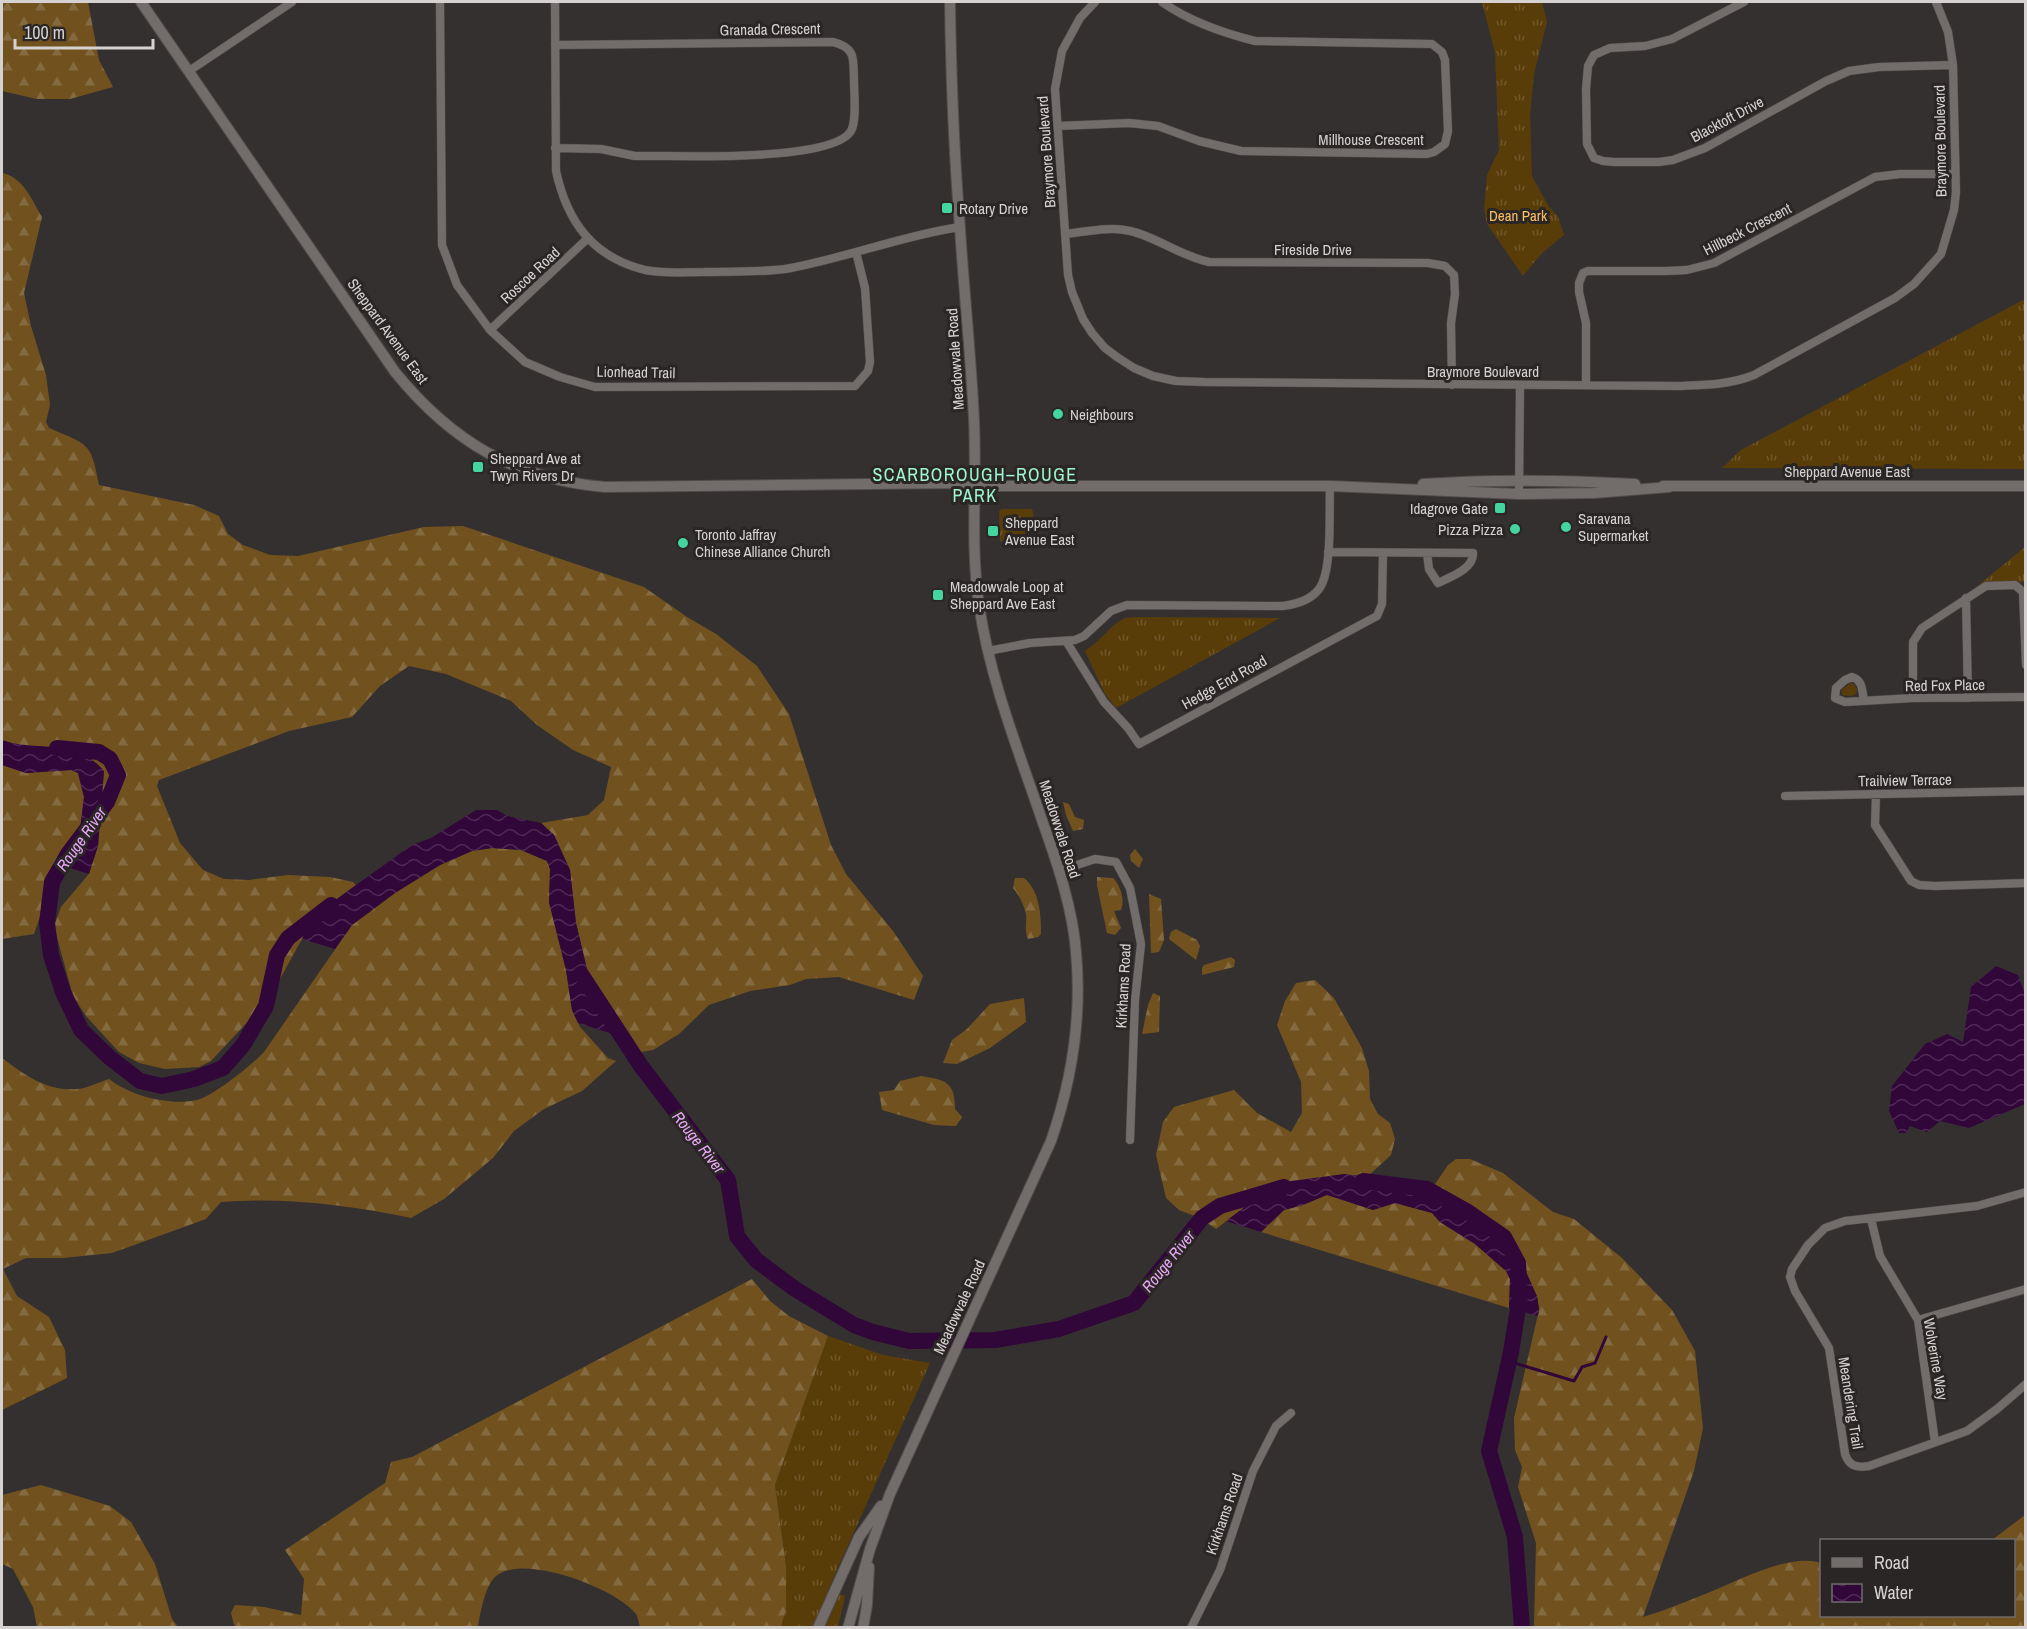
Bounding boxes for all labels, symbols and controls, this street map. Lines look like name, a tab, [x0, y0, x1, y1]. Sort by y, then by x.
scale bar	[15, 12, 153, 50]
street label: Granada Crescent	[720, 18, 821, 40]
text: 100 m	[24, 20, 65, 45]
street label: Braymore Boulevard	[1929, 85, 1951, 197]
street label: Blacktoft Drive	[1687, 91, 1767, 147]
street label: Braymore Boulevard	[1032, 95, 1060, 209]
street label: Millhouse Crescent	[1318, 129, 1424, 150]
place label: Rotary Drive	[959, 198, 1028, 219]
street label: Hillbeck Crescent	[1699, 198, 1795, 260]
marker: Rotary Drive	[940, 201, 954, 215]
park label: Dean Park	[1489, 205, 1548, 226]
street label: Fireside Drive	[1274, 239, 1352, 260]
street label: Roscoe Road	[496, 242, 564, 308]
street label: Sheppard Avenue East	[343, 274, 434, 388]
street label: Meadowvale Road	[941, 307, 969, 411]
street label: Lionhead Trail	[596, 361, 676, 383]
street label: Braymore Boulevard	[1427, 361, 1539, 382]
place label: Neighbours	[1070, 404, 1134, 425]
marker: Neighbours	[1051, 407, 1065, 421]
place label: Sheppard Ave at Twyn Rivers Dr	[490, 448, 581, 486]
marker: Sheppard Ave at Twyn Rivers Dr	[471, 460, 485, 474]
street label: Sheppard Avenue East	[1784, 461, 1910, 482]
district label: SCARBOROUGH–ROUGE PARK	[872, 462, 1078, 508]
place label: Idagrove Gate	[1410, 498, 1488, 519]
marker: Idagrove Gate	[1493, 501, 1507, 515]
place label: Saravana Supermarket	[1578, 508, 1649, 546]
place label: Sheppard Avenue East	[1004, 512, 1075, 550]
place label: Pizza Pizza	[1438, 519, 1503, 540]
marker: Saravana Supermarket	[1559, 520, 1573, 534]
marker: Pizza Pizza	[1508, 522, 1522, 536]
place label: Toronto Jaffray Chinese Alliance Church	[695, 524, 830, 562]
marker: Sheppard Avenue East	[986, 524, 1000, 538]
marker: Toronto Jaffray Chinese Alliance Church	[676, 536, 690, 550]
place label: Meadowvale Loop at Sheppard Ave East	[950, 576, 1064, 614]
marker: Meadowvale Loop at Sheppard Ave East	[931, 588, 945, 602]
street label: Hedge End Road	[1178, 650, 1270, 714]
street label: Red Fox Place	[1905, 674, 1985, 696]
street label: Trailview Terrace	[1858, 769, 1952, 791]
street label: Meadowvale Road	[1034, 777, 1086, 881]
water label: Rouge River	[51, 802, 111, 875]
street label: Kirkhams Road	[1110, 943, 1136, 1029]
water label: Rouge River	[668, 1106, 731, 1178]
water label: Rouge River	[1136, 1225, 1200, 1297]
street label: Meadowvale Road	[928, 1256, 990, 1358]
street label: Wolverine Way	[1918, 1316, 1954, 1402]
street label: Meandering Trail	[1833, 1355, 1869, 1451]
street label: Kirkhams Road	[1200, 1471, 1248, 1557]
legend	[1820, 1539, 2015, 1617]
text: Road	[1874, 1550, 1909, 1575]
text: Water	[1874, 1580, 1913, 1605]

